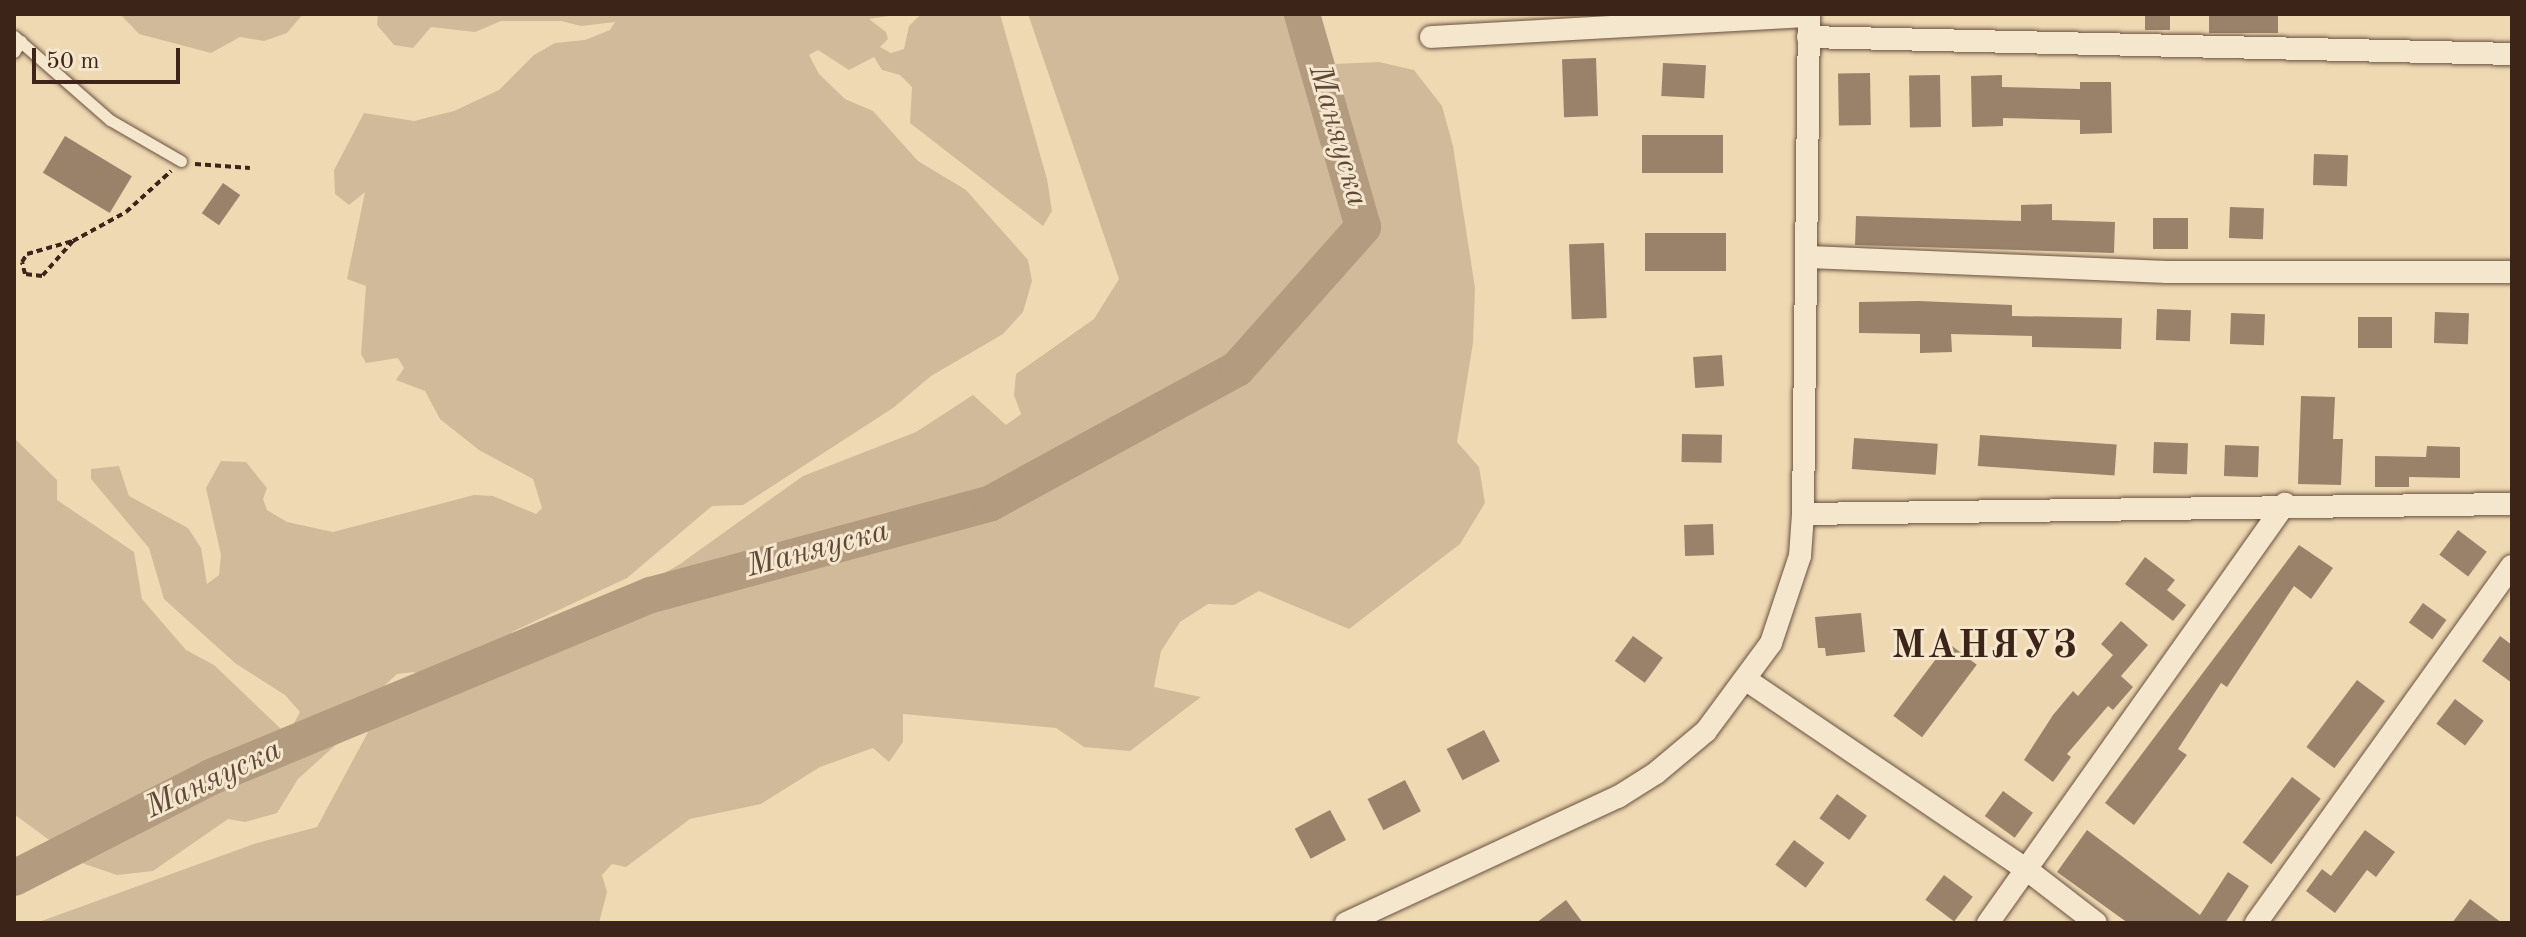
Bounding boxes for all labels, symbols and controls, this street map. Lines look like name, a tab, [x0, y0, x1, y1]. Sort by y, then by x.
scale bar	[36, 32, 184, 82]
text: 50 m	[46, 50, 100, 74]
water label: Маняуска	[1298, 61, 1376, 211]
water label: Маняуска	[743, 513, 893, 587]
district label: МАНЯУЗ	[1891, 625, 2079, 671]
water label: Маняуска	[140, 732, 288, 828]

